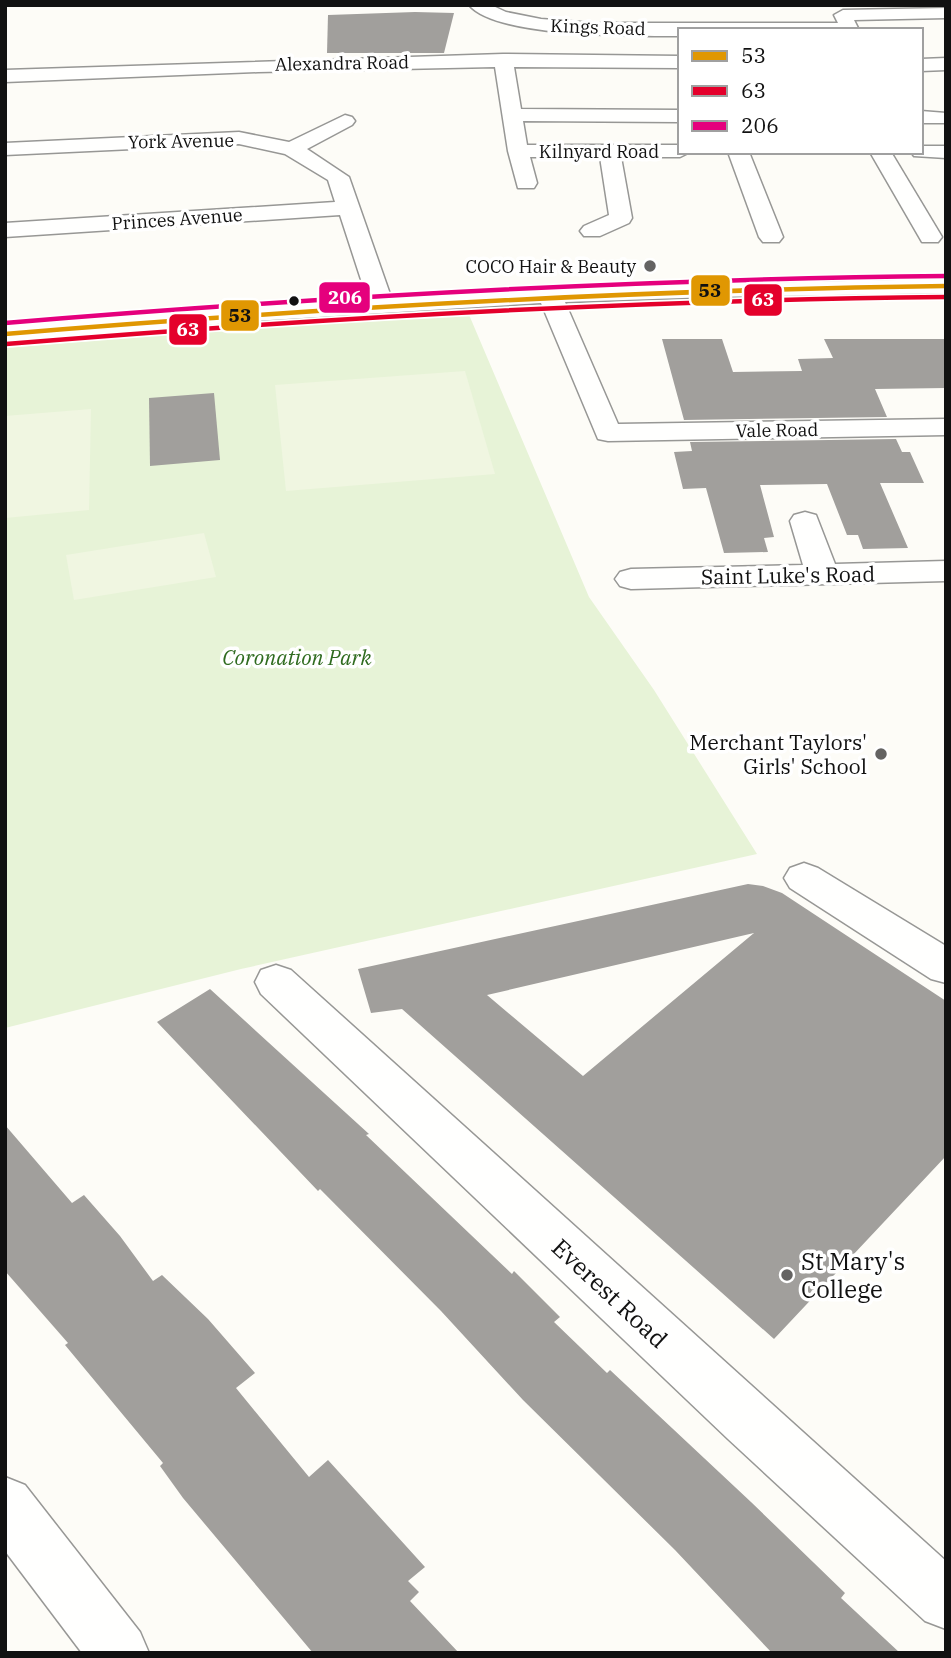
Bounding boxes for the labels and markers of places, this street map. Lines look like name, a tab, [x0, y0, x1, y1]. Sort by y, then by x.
place label: COCO Hair & Beauty	[465, 255, 636, 278]
marker: COCO Hair & Beauty	[642, 258, 658, 274]
unlabelled marker	[287, 294, 301, 308]
place label: Merchant Taylors' Girls' School	[689, 728, 867, 780]
marker: Merchant Taylors' Girls' School	[873, 746, 889, 762]
place label: St Mary's College	[801, 1245, 905, 1305]
marker: St Mary's College	[779, 1267, 795, 1283]

